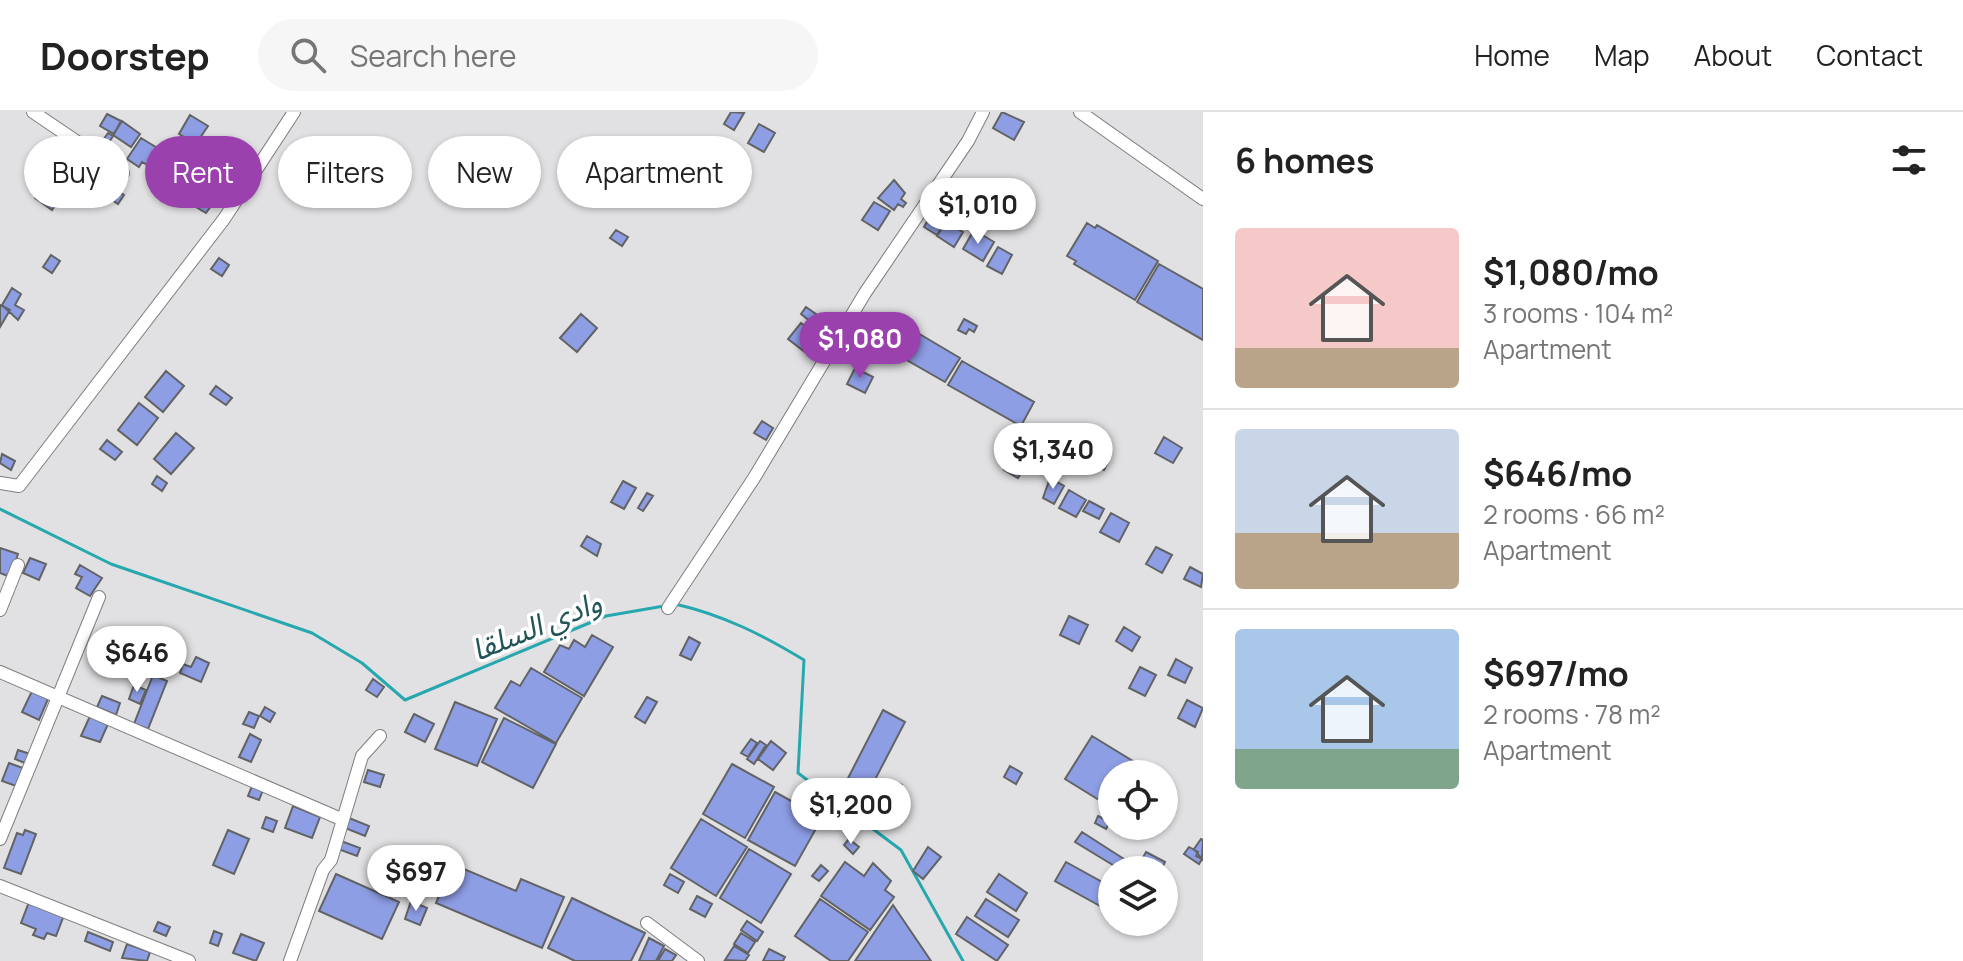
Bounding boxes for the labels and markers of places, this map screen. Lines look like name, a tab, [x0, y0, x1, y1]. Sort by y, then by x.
pin: $1,010	[913, 178, 1043, 246]
pin: $1,080	[795, 312, 925, 380]
pin: $1,340	[988, 423, 1118, 491]
pin: $646	[90, 626, 184, 694]
pin: $1,200	[786, 778, 916, 846]
pin: $697	[369, 845, 463, 913]

